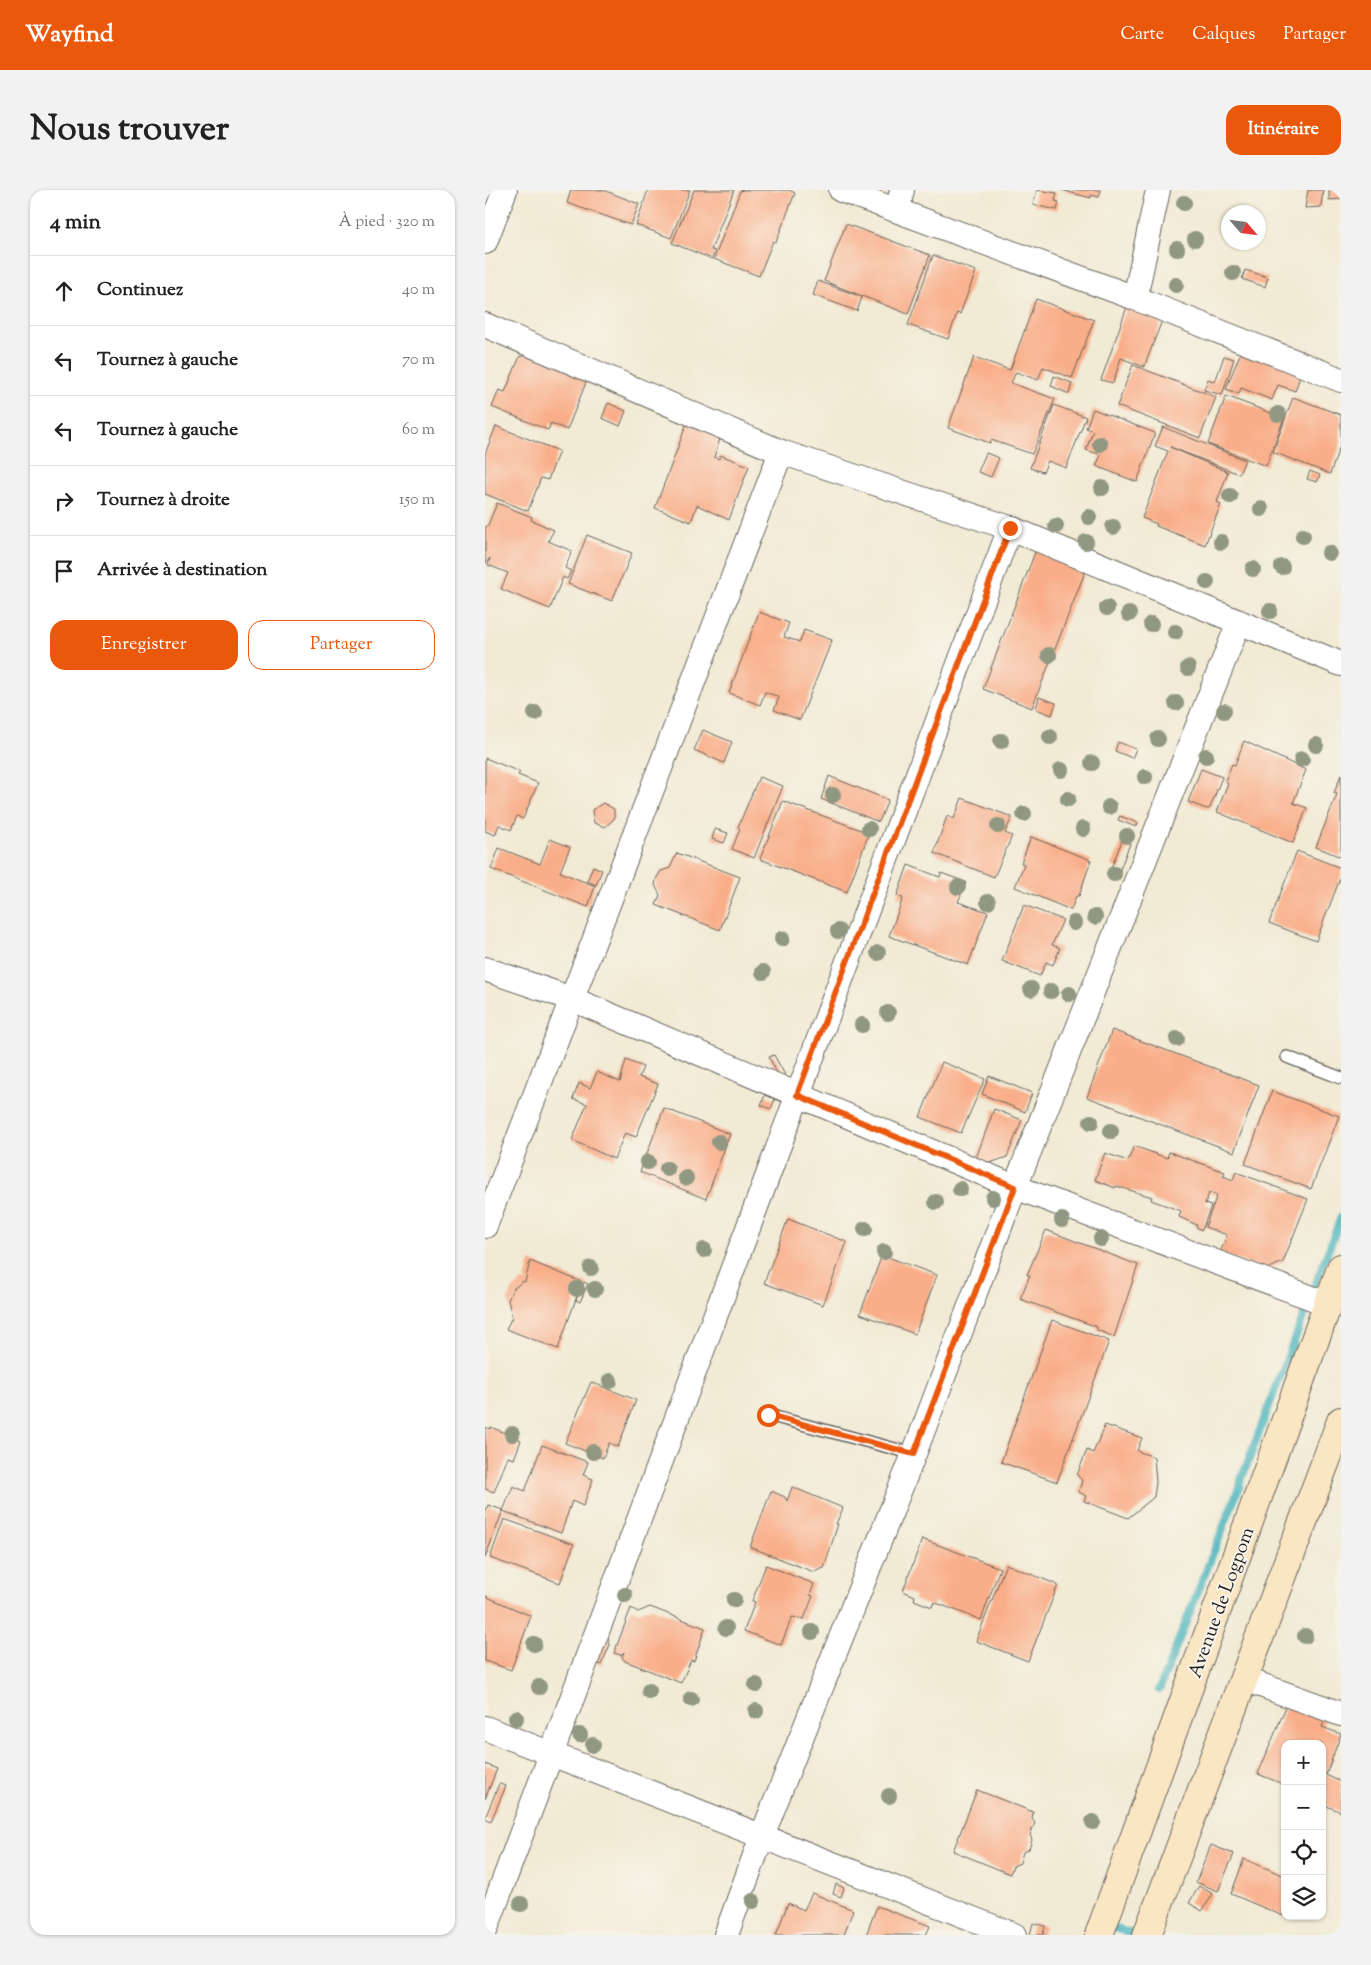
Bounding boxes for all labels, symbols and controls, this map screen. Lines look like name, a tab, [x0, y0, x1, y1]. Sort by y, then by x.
text: Wayfind	[25, 18, 113, 52]
text: Carte	[1121, 22, 1164, 48]
text: Calques	[1192, 22, 1255, 48]
text: Partager	[1283, 22, 1346, 48]
text: Nous trouver	[30, 105, 229, 156]
button: Itinéraire	[1226, 105, 1341, 155]
north arrow	[1221, 205, 1266, 250]
text: 4 min	[50, 208, 101, 238]
text: À pied · 320 m	[339, 211, 435, 234]
icon: ahead	[50, 277, 78, 305]
text: Continuez	[97, 277, 183, 304]
text: 40 m	[402, 279, 435, 302]
icon: left	[50, 347, 78, 375]
text: Tournez à gauche	[97, 347, 238, 374]
text: 70 m	[402, 349, 435, 372]
icon: left	[50, 417, 78, 445]
text: Tournez à gauche	[97, 417, 238, 444]
text: 60 m	[402, 419, 435, 442]
icon: right	[50, 487, 78, 515]
text: Tournez à droite	[97, 487, 230, 514]
text: 150 m	[399, 489, 435, 512]
route end	[999, 517, 1022, 540]
icon: arrive	[50, 557, 78, 585]
text: Arrivée à destination	[97, 557, 268, 584]
button: Enregistrer	[50, 620, 238, 670]
button: Partager	[248, 620, 435, 670]
route start	[757, 1404, 780, 1427]
street label: Avenue de Logpom	[1183, 1523, 1262, 1682]
map controls	[1281, 1740, 1326, 1920]
button: +	[1281, 1740, 1326, 1785]
button: −	[1281, 1785, 1326, 1830]
button: locate	[1281, 1830, 1326, 1875]
button: layers	[1281, 1875, 1326, 1920]

